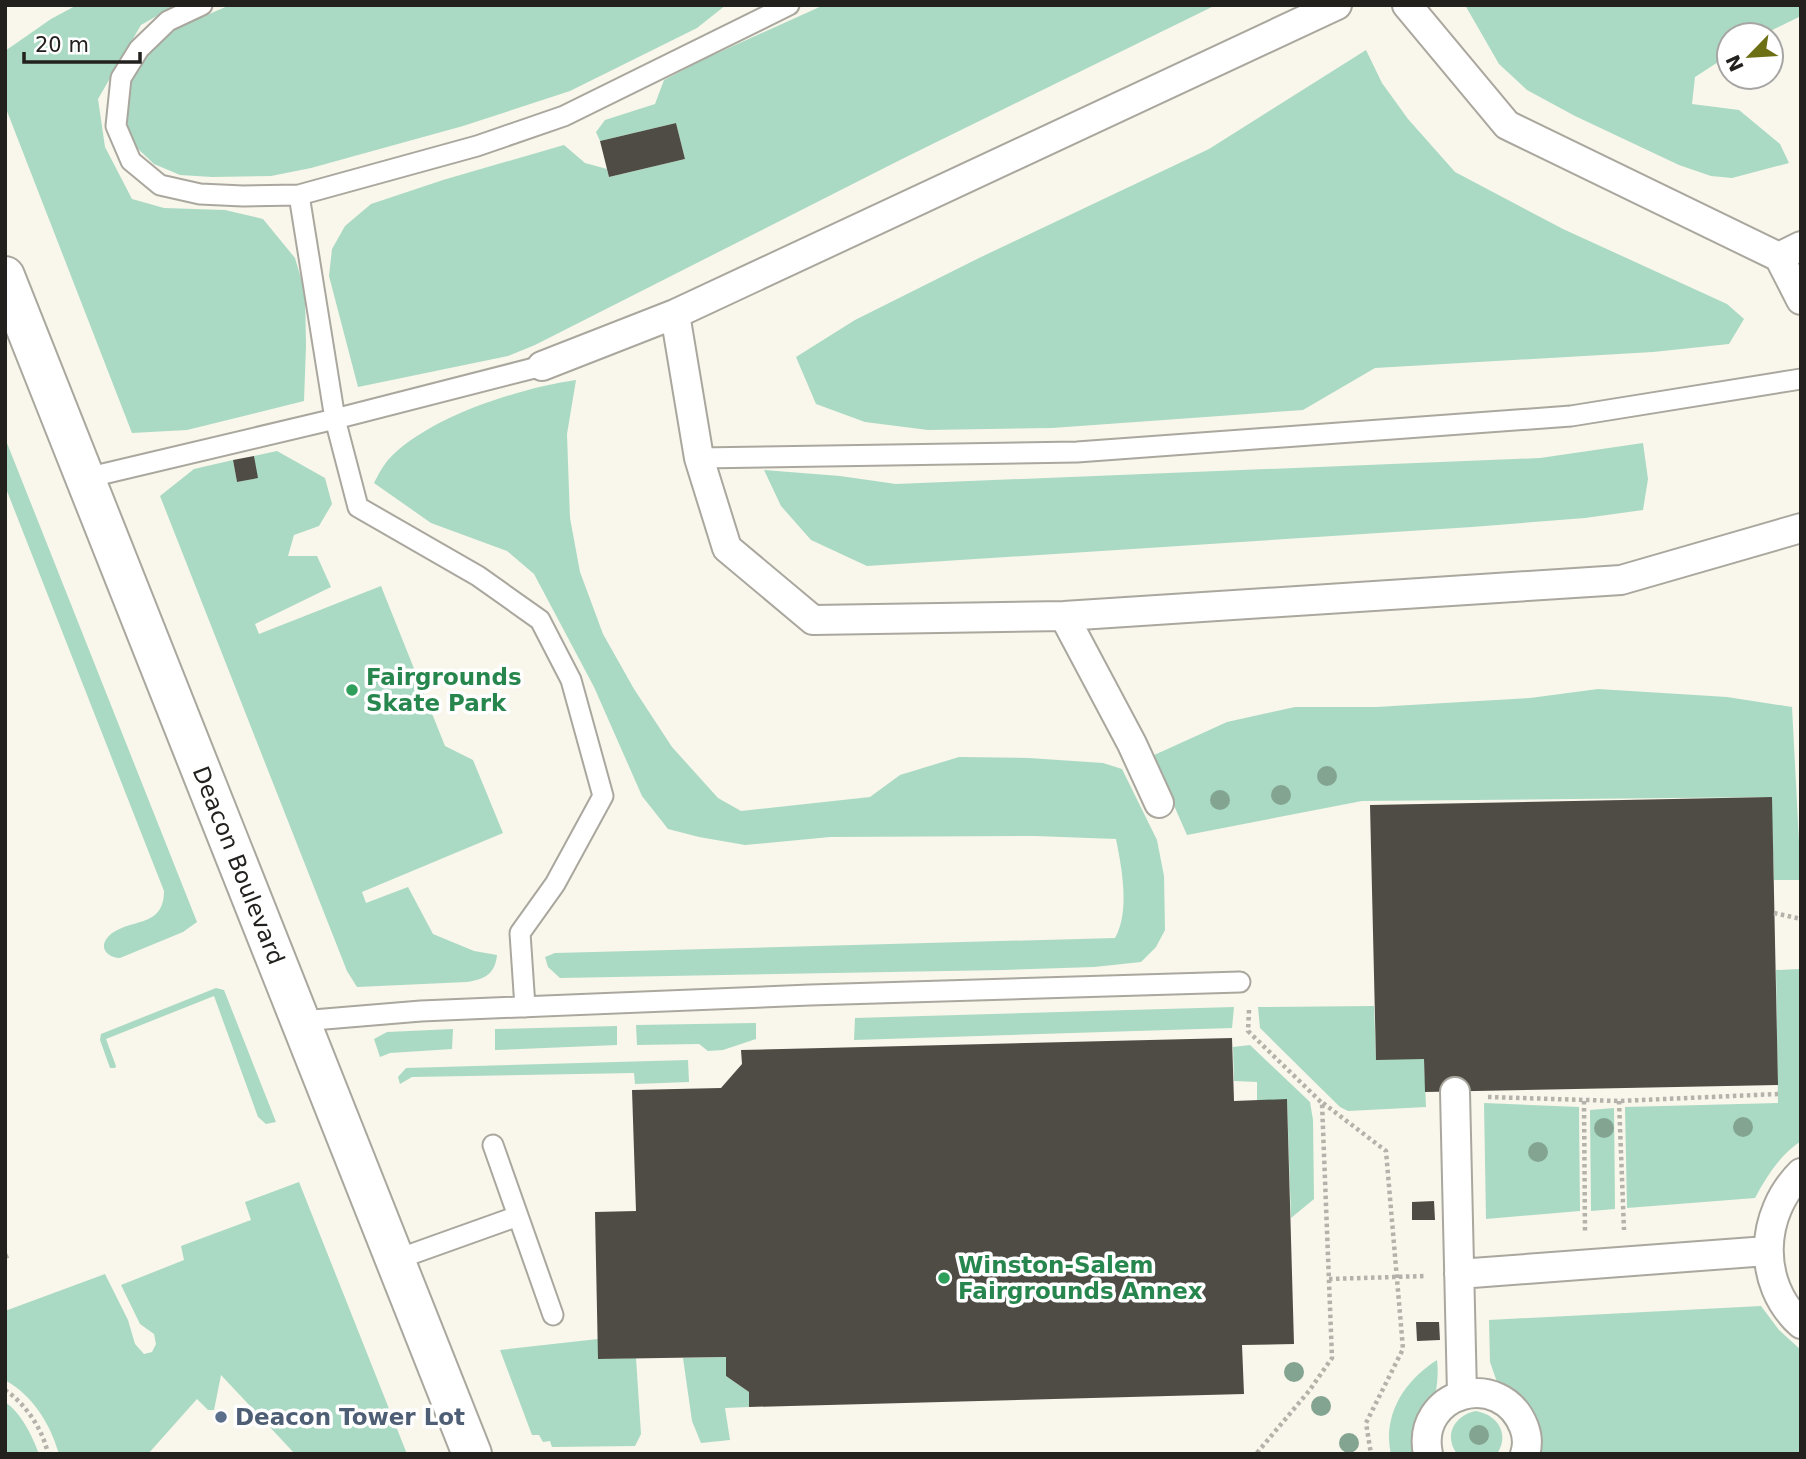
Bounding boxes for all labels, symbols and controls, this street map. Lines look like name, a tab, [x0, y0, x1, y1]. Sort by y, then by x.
scale bar	[24, 21, 140, 65]
north arrow	[1715, 21, 1785, 91]
text: 20 m	[35, 33, 89, 57]
text: N	[1721, 51, 1748, 75]
place label: Fairgrounds Skate Park	[366, 664, 522, 716]
marker: Fairgrounds Skate Park	[344, 682, 360, 698]
street label: Deacon Boulevard	[188, 763, 290, 968]
place label: Winston-Salem Fairgrounds Annex	[958, 1252, 1203, 1304]
marker: Winston-Salem Fairgrounds Annex	[936, 1270, 952, 1286]
place label: Deacon Tower Lot	[235, 1404, 465, 1430]
marker: Deacon Tower Lot	[213, 1409, 229, 1425]

